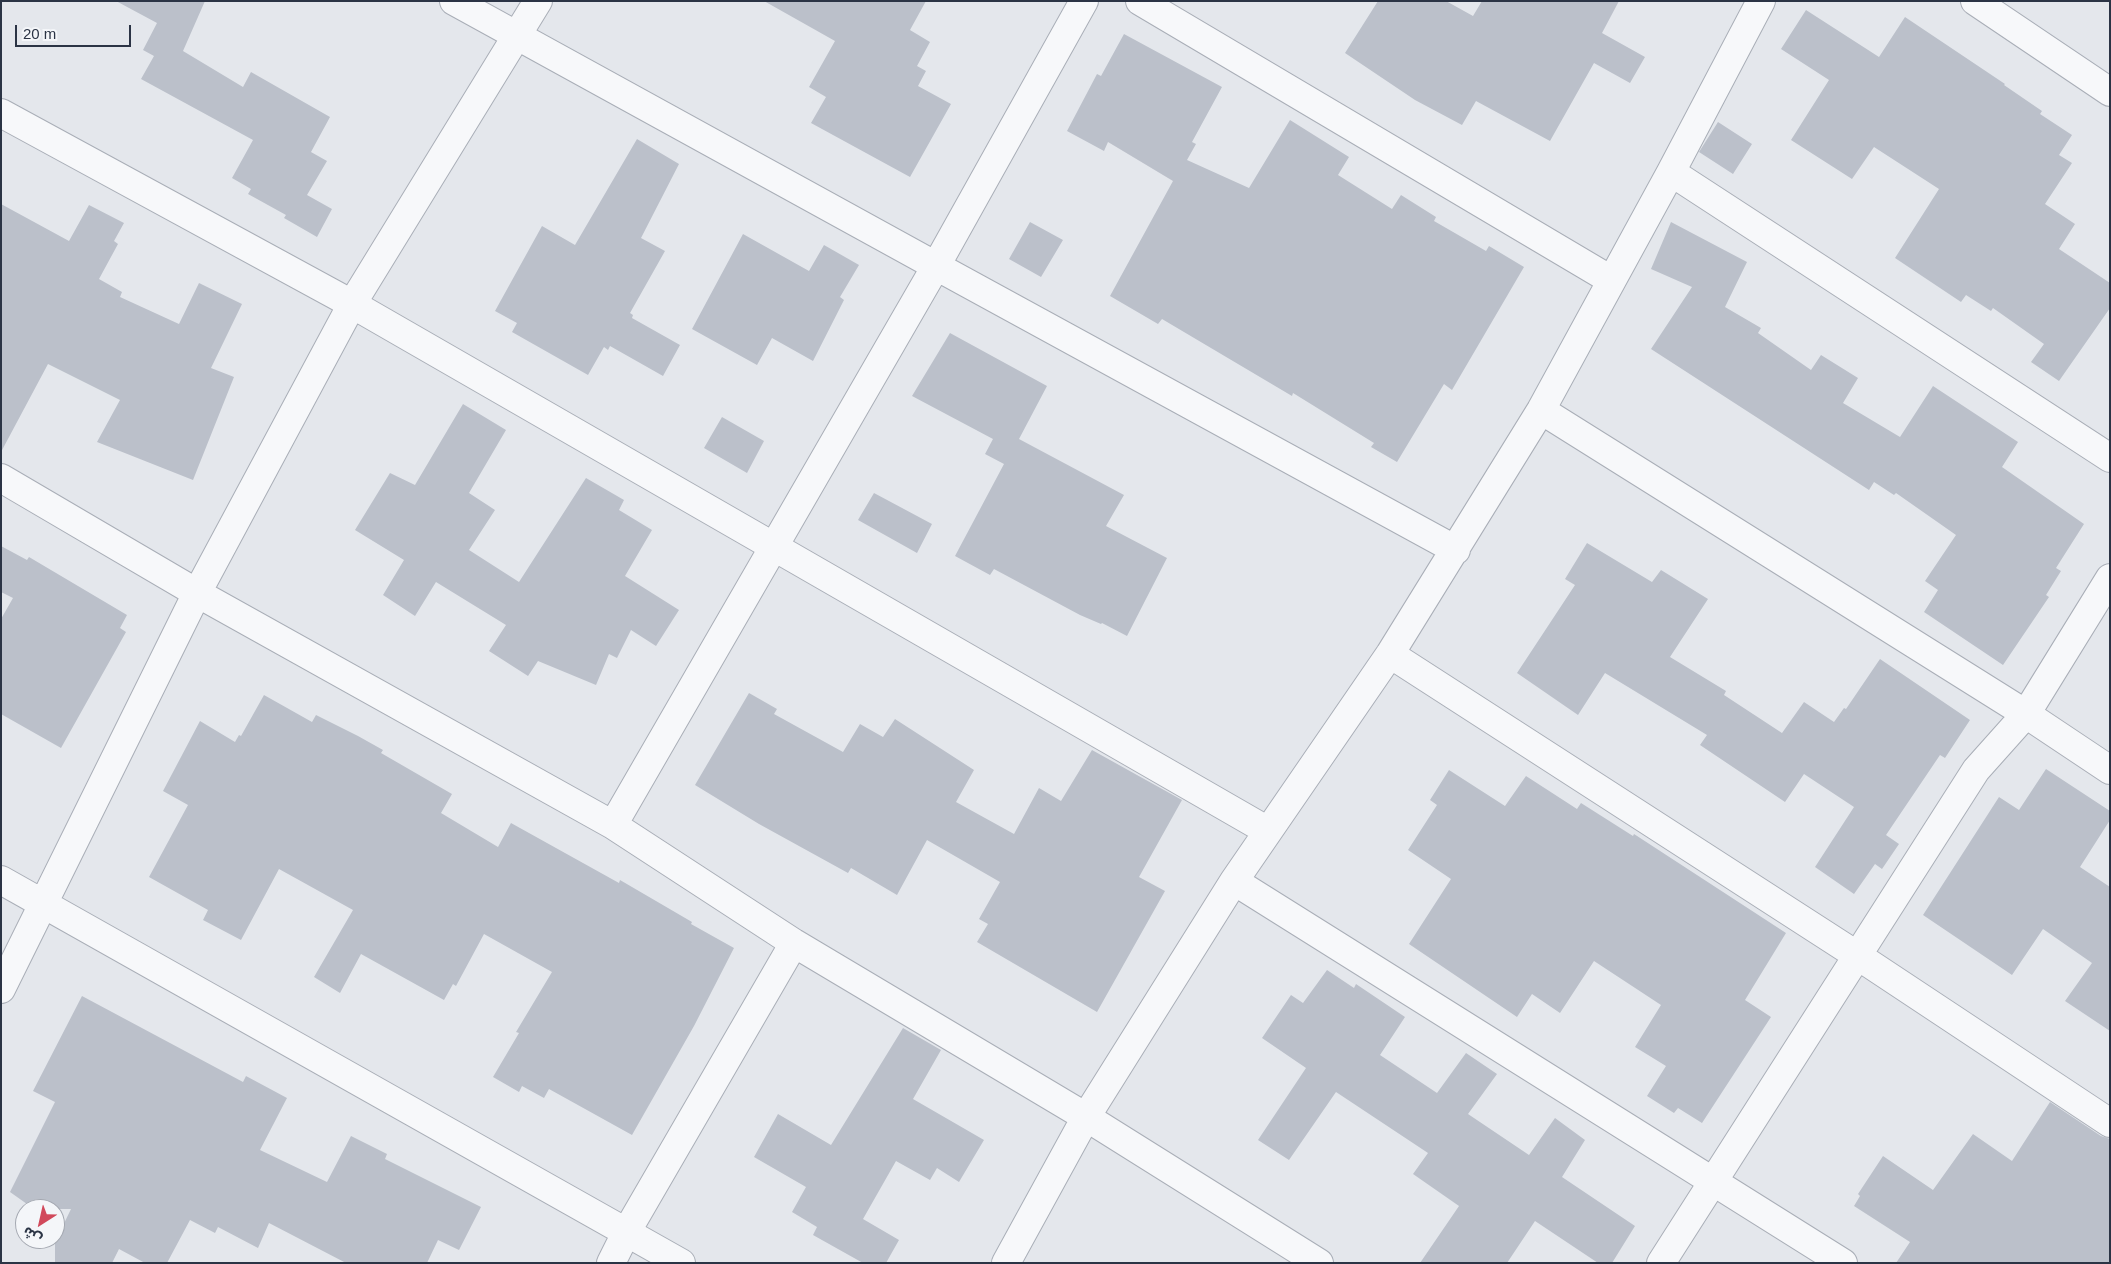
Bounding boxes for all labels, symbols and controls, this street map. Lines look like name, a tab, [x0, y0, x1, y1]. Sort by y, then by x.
scale bar	[18, 15, 134, 47]
text: 20 m	[23, 25, 56, 42]
north arrow	[15, 1199, 65, 1249]
text: ش	[20, 1223, 44, 1248]

